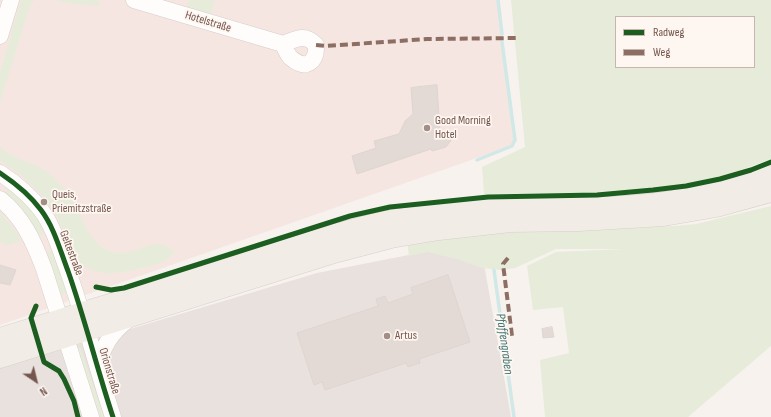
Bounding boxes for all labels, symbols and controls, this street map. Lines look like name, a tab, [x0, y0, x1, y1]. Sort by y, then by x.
street label: Hotelstraße	[183, 8, 233, 36]
legend	[615, 16, 755, 68]
text: Radweg	[653, 25, 684, 40]
text: Weg	[653, 45, 670, 60]
place label: Good Morning Hotel	[435, 114, 491, 142]
marker: Good Morning Hotel	[422, 123, 432, 133]
place label: Queis, Priemitzstraße	[52, 188, 111, 216]
marker: Queis, Priemitzstraße	[39, 197, 49, 207]
street label: Geltestraße	[56, 228, 86, 278]
water label: Pfaffengraben	[492, 312, 516, 376]
place label: Artus	[395, 329, 417, 343]
marker: Artus	[382, 331, 392, 341]
street label: Orionstraße	[95, 346, 123, 396]
north arrow	[16, 361, 56, 401]
text: N	[37, 384, 49, 398]

